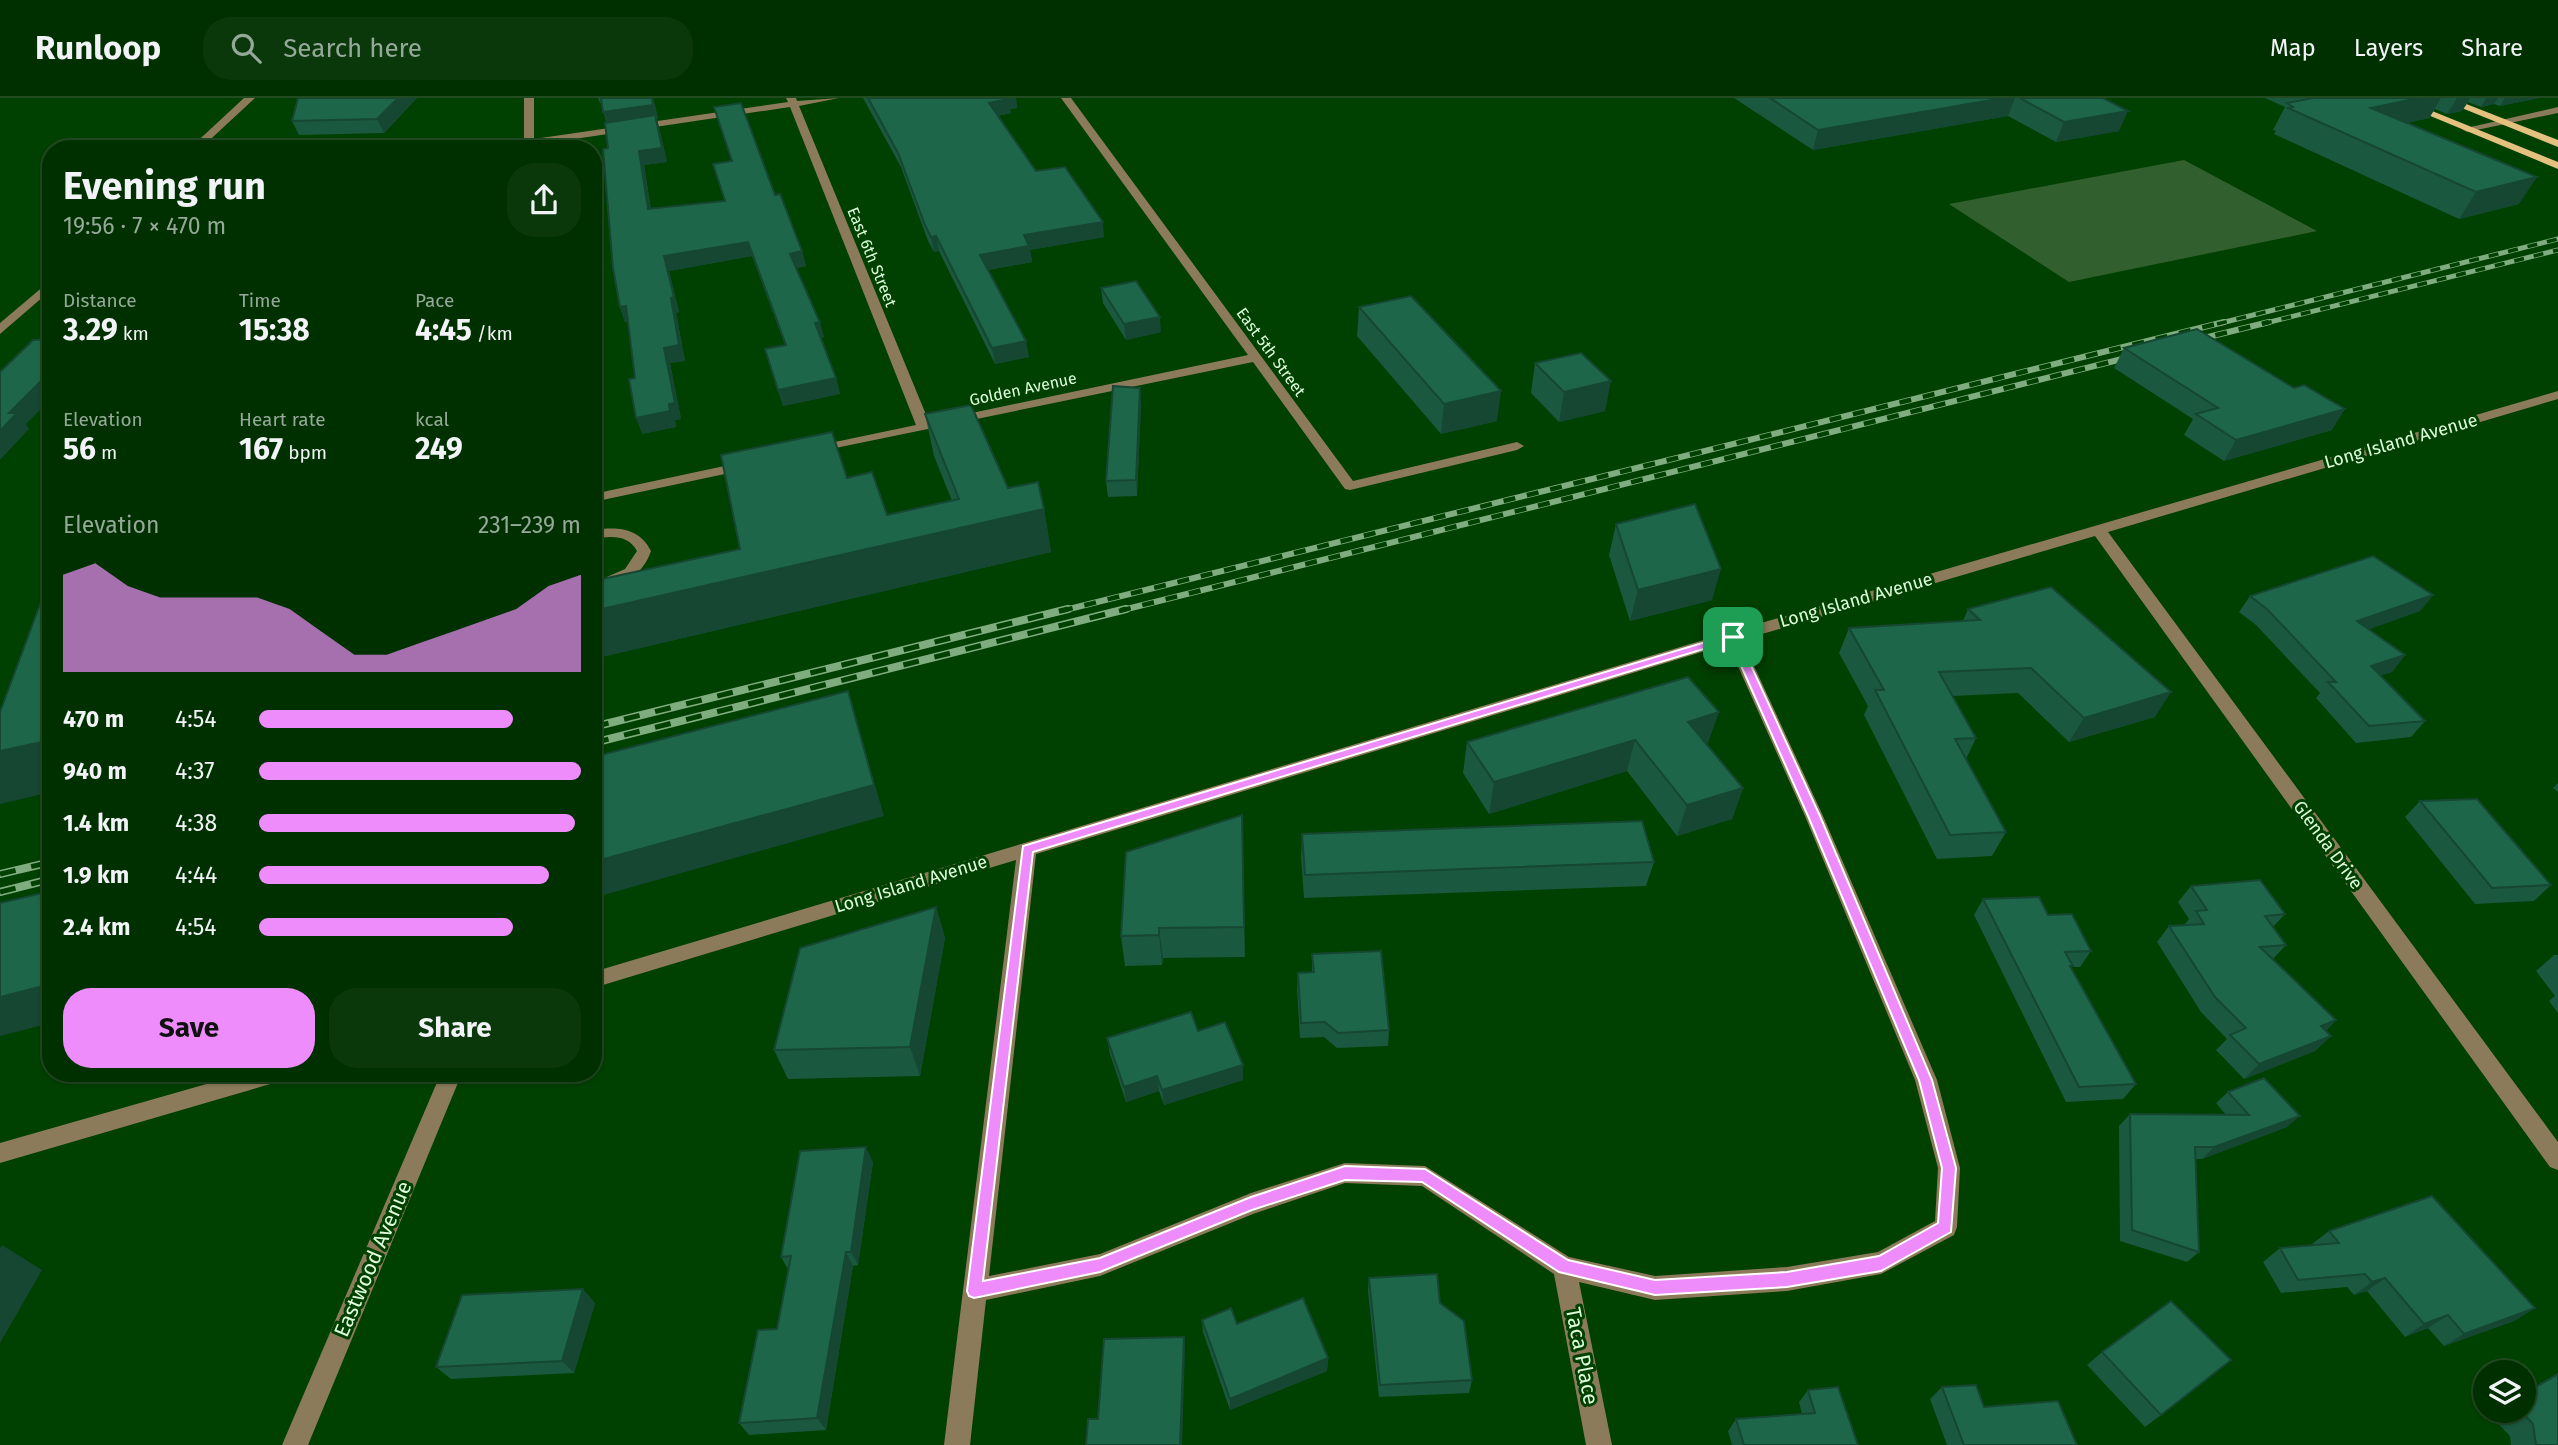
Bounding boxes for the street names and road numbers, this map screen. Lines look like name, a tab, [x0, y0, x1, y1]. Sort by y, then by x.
street label: East 6th Street	[843, 204, 901, 310]
street label: East 5th Street	[1232, 304, 1310, 400]
street label: Golden Avenue	[968, 368, 1078, 410]
street label: Long Island Avenue	[2322, 409, 2480, 473]
street label: Long Island Avenue	[1777, 568, 1935, 632]
street label: Glenda Drive	[2288, 796, 2368, 894]
street label: Long Island Avenue	[832, 850, 990, 918]
street label: Eastwood Avenue	[328, 1177, 418, 1341]
street label: Taca Place	[1560, 1305, 1604, 1407]

